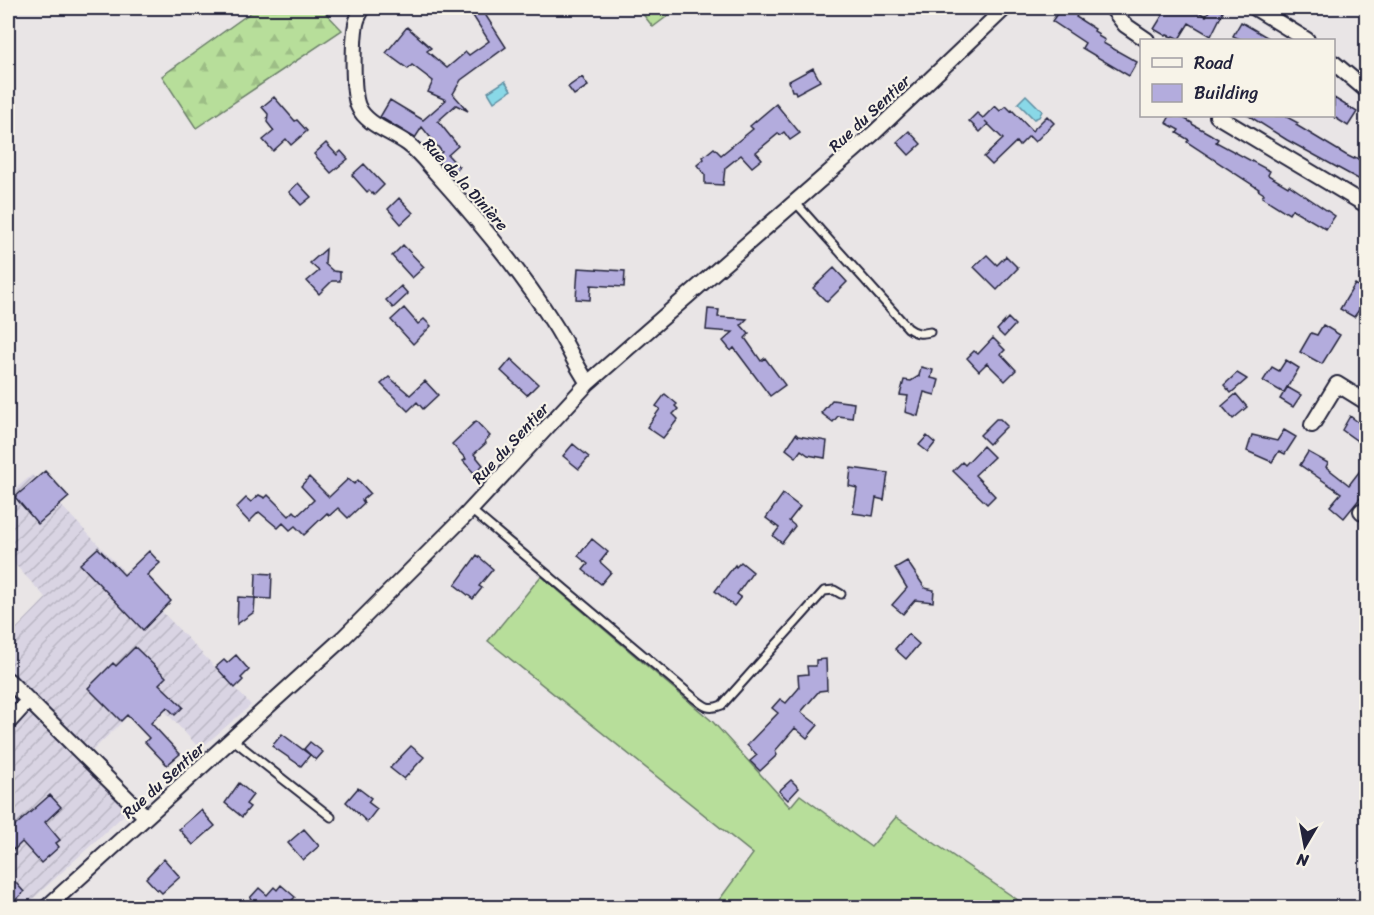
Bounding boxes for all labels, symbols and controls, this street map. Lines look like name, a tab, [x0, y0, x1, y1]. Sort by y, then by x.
legend	[1140, 39, 1335, 117]
text: Road	[1194, 47, 1234, 79]
street label: Rue du Sentier	[821, 66, 918, 159]
text: Building	[1194, 77, 1258, 109]
street label: Rue de la Dinière	[415, 131, 516, 238]
street label: Rue du Sentier	[464, 394, 557, 491]
street label: Rue du Sentier	[115, 734, 213, 826]
north arrow	[1275, 816, 1335, 876]
text: N	[1294, 845, 1311, 876]

